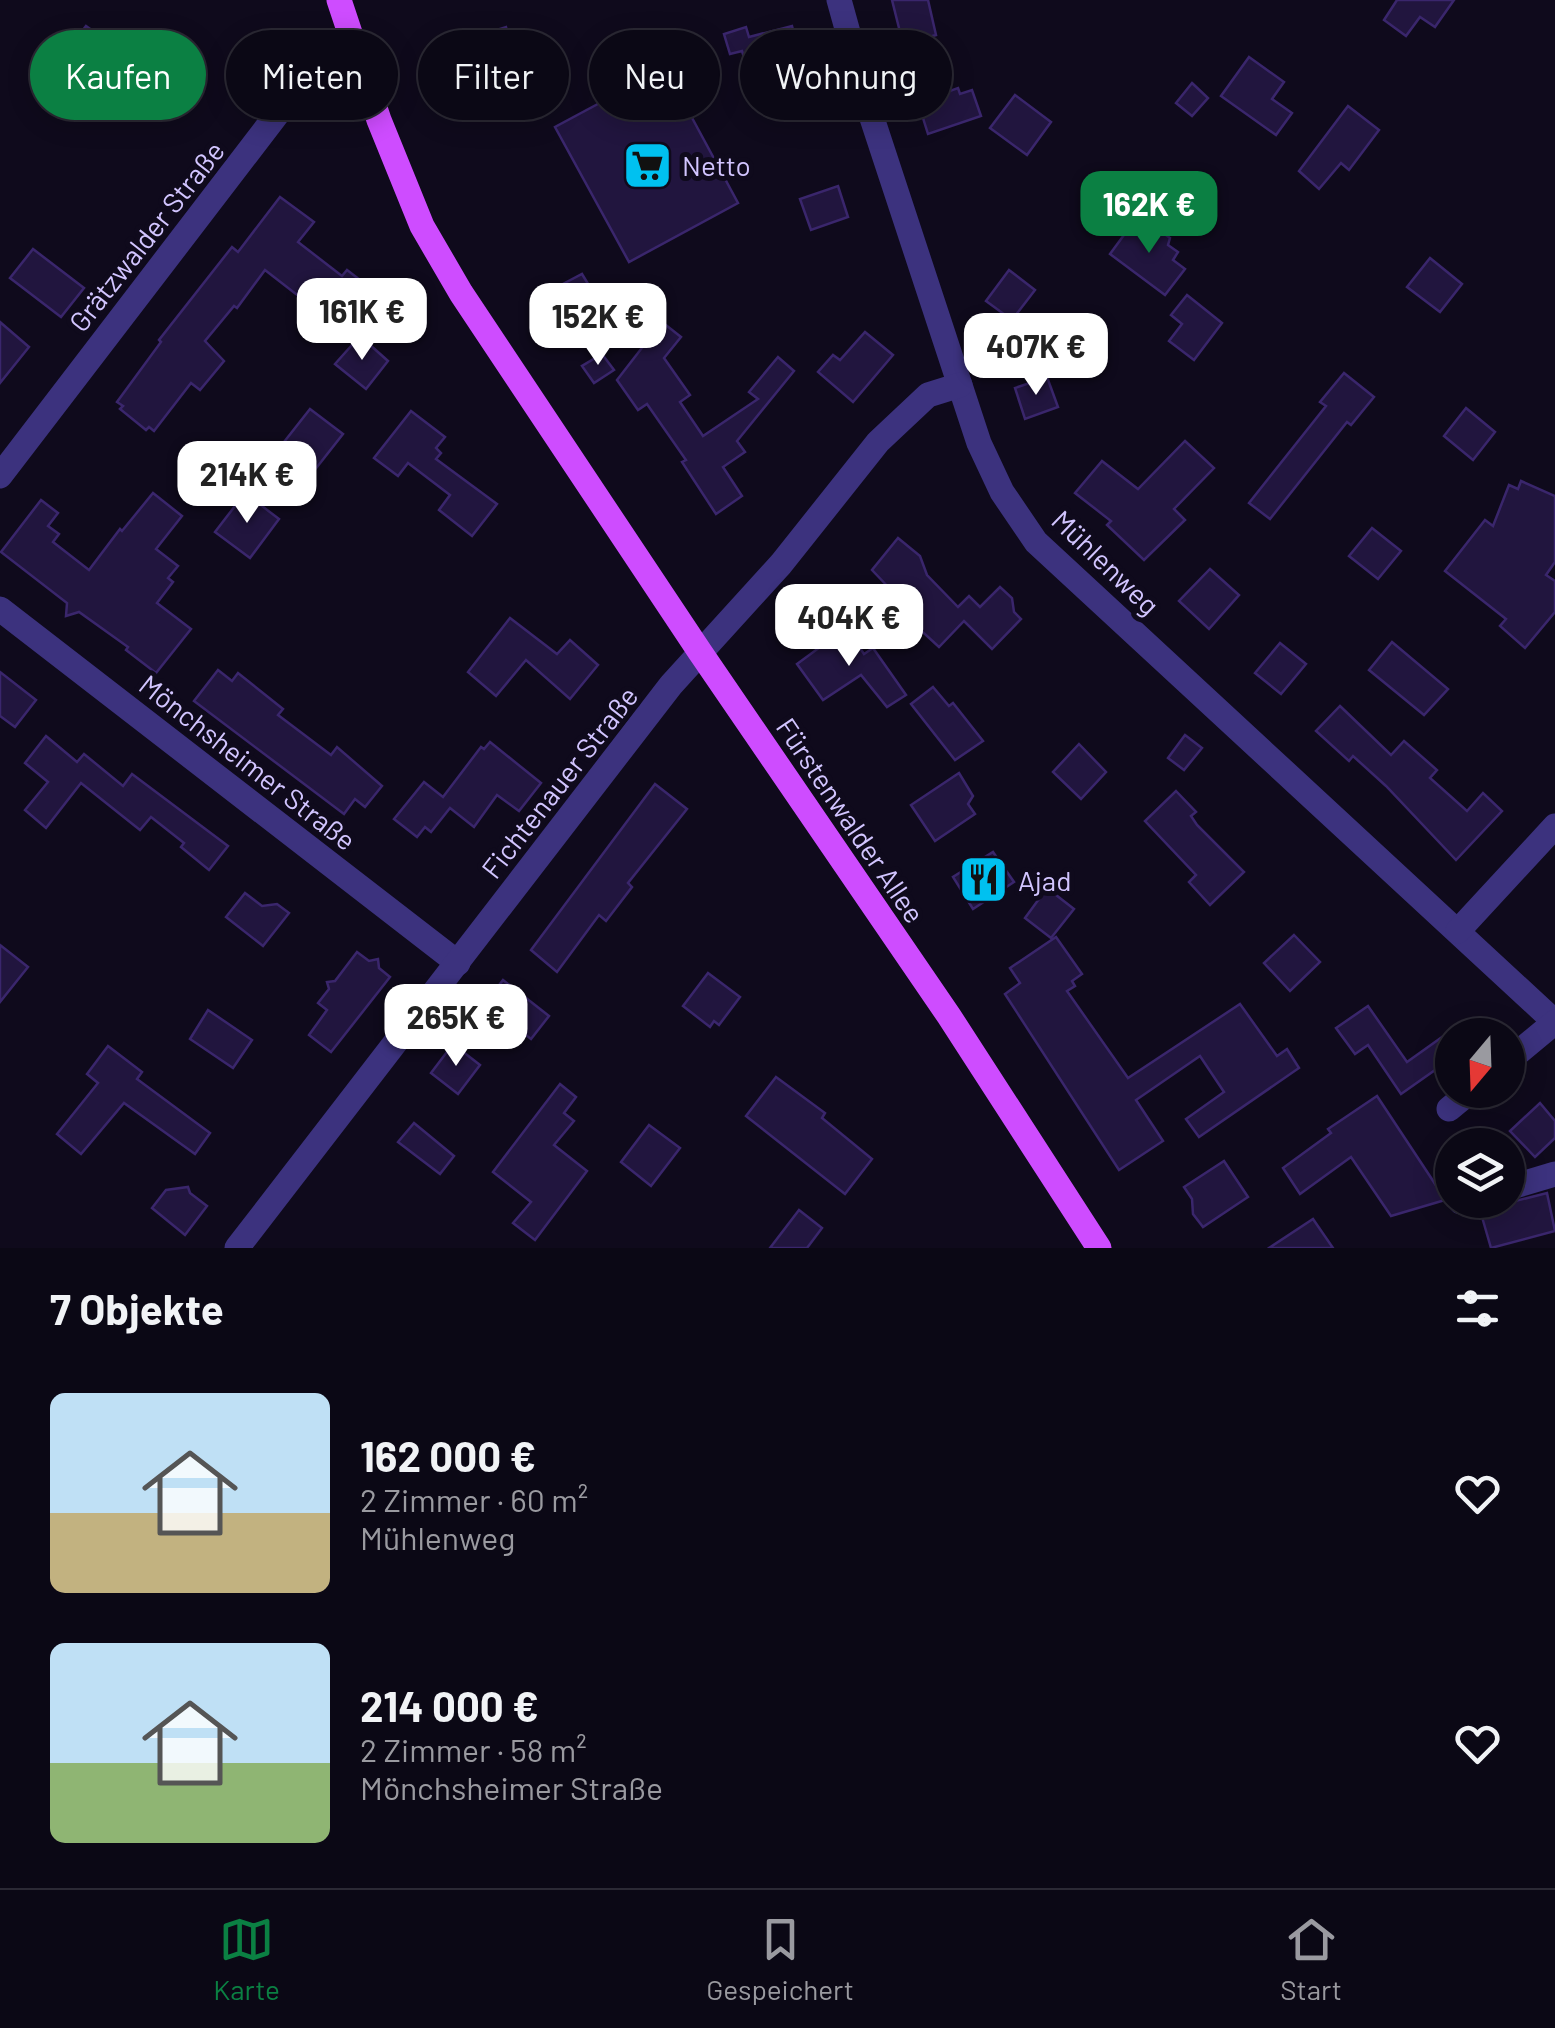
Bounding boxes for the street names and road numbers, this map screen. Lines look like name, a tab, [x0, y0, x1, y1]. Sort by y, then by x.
street label: Grätzwalder Straße	[61, 134, 231, 338]
street label: Mühlenweg	[1045, 503, 1167, 621]
street label: Mönchsheimer Straße	[133, 667, 363, 857]
street label: Fichtenauer Straße	[474, 679, 644, 885]
street label: Fürstenwalder Allee	[770, 711, 932, 929]

